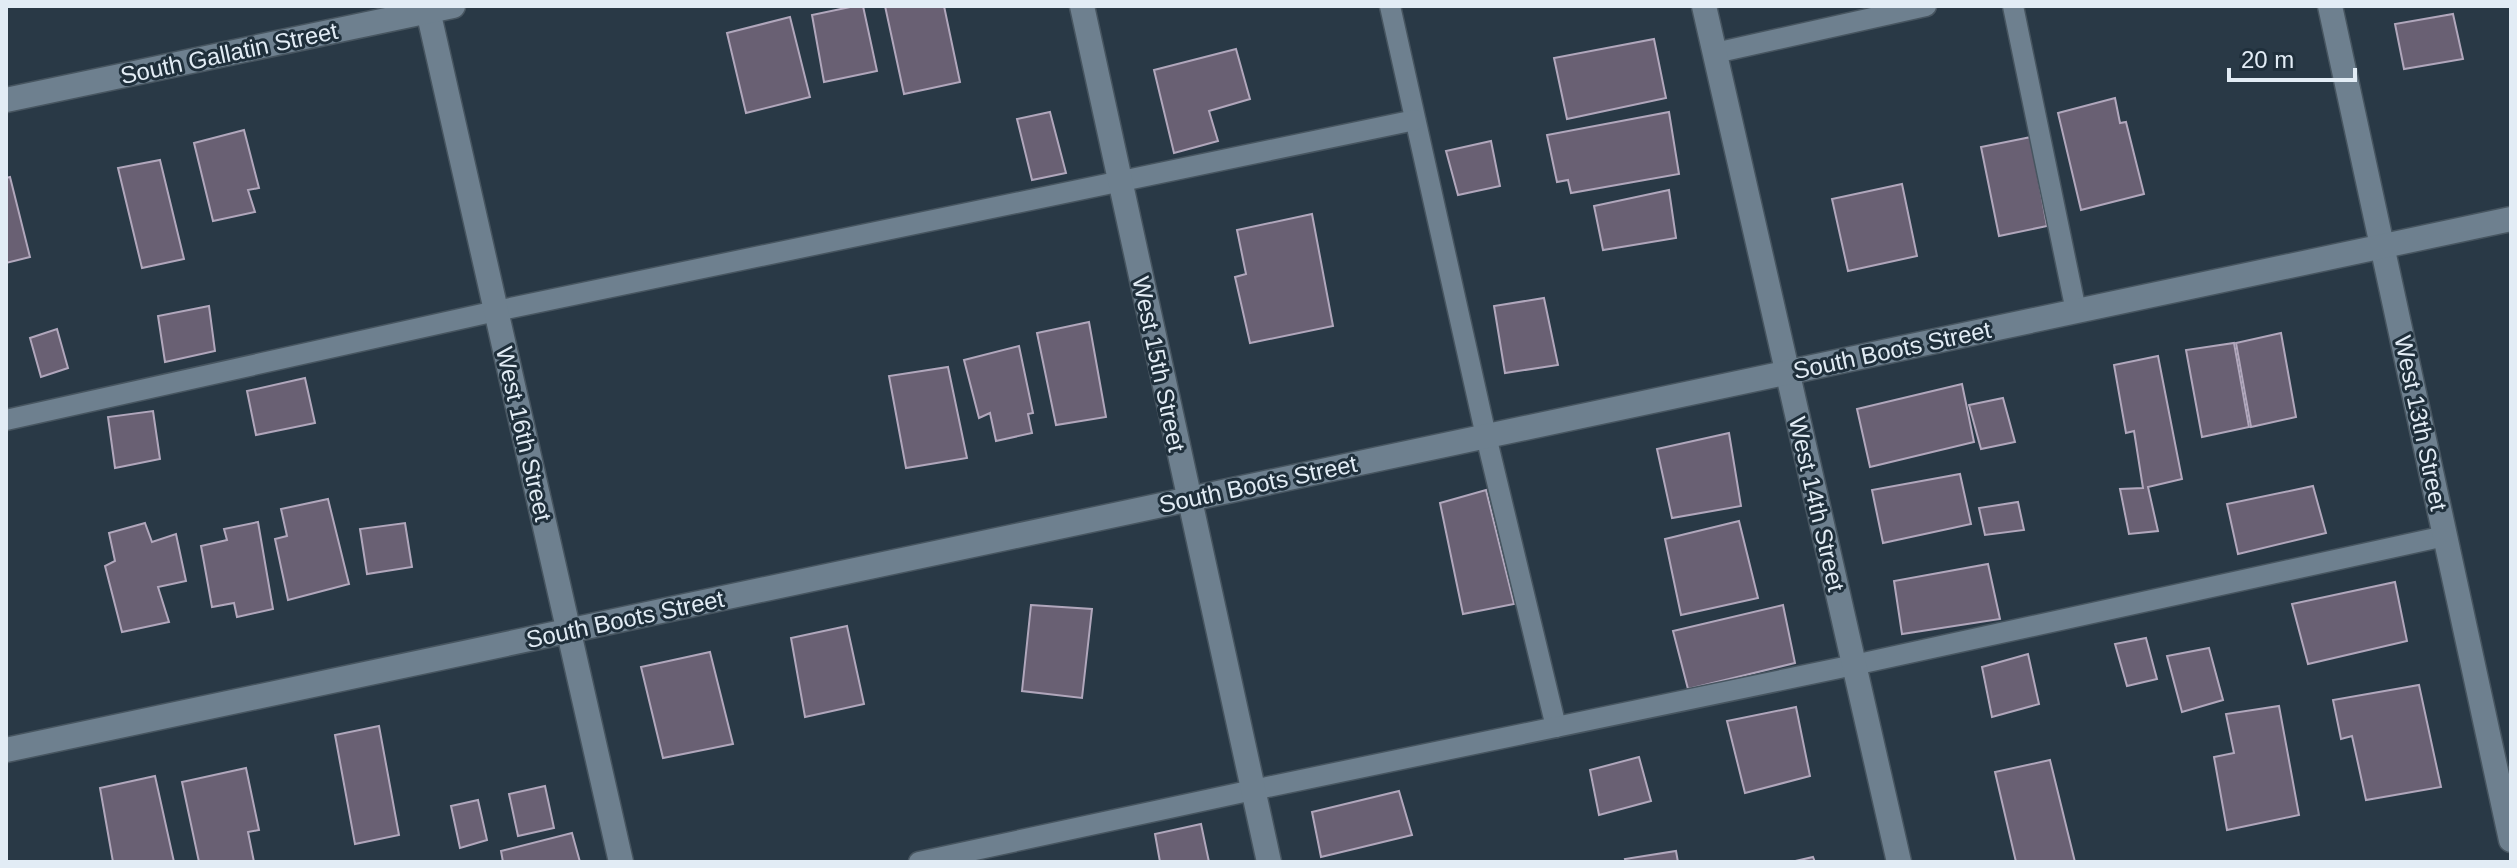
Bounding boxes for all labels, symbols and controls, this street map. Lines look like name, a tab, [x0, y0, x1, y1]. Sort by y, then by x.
street label: South Gallatin Street	[118, 17, 340, 89]
scale bar	[2229, 32, 2355, 82]
text: 20 m	[2241, 46, 2294, 73]
street label: West 15th Street	[1127, 274, 1191, 454]
street label: South Boots Street	[1791, 316, 1994, 384]
street label: West 13th Street	[2389, 333, 2453, 513]
street label: West 16th Street	[491, 344, 557, 524]
street label: West 14th Street	[1784, 414, 1850, 594]
street label: South Boots Street	[1157, 450, 1360, 518]
street label: South Boots Street	[524, 585, 727, 653]

